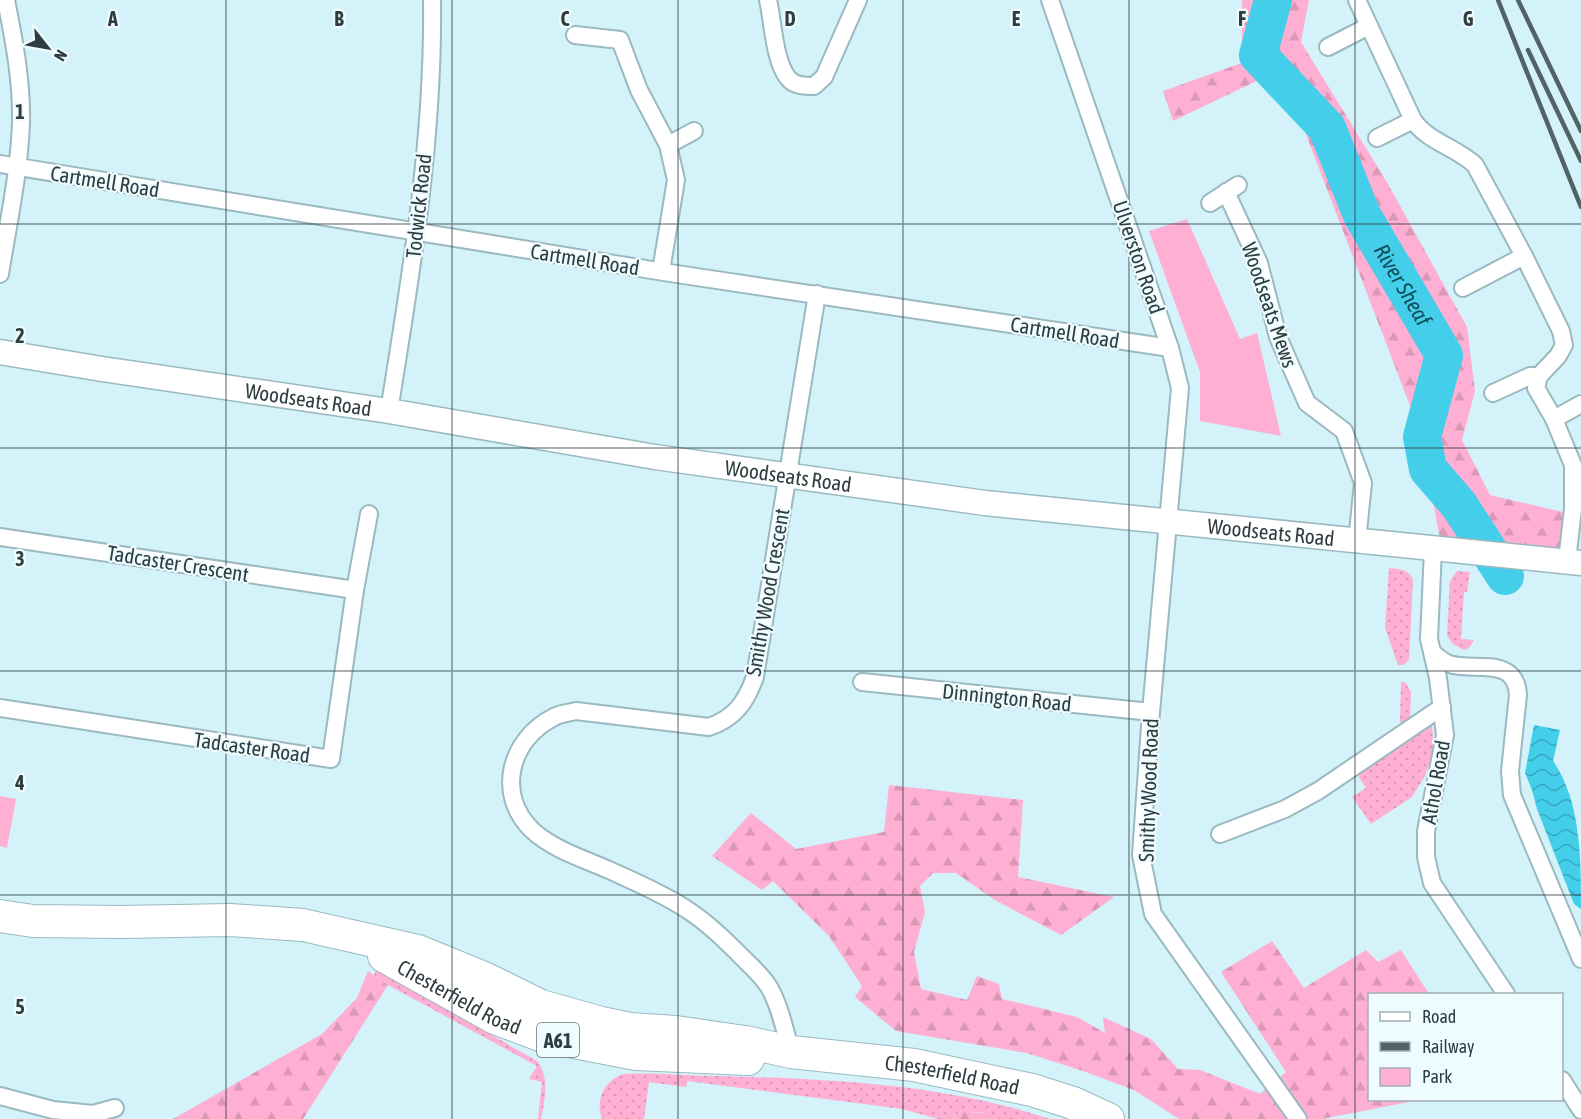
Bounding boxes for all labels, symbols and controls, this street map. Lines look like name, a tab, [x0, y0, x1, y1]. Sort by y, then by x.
text: A	[107, 7, 118, 30]
text: B	[334, 7, 344, 30]
text: C	[561, 7, 570, 30]
text: D	[784, 7, 796, 30]
text: E	[1012, 7, 1021, 30]
text: F	[1238, 7, 1246, 30]
text: G	[1463, 7, 1474, 30]
north arrow	[18, 18, 78, 78]
text: N	[51, 47, 71, 64]
text: 1	[15, 100, 25, 123]
street label: Todwick Road	[401, 152, 435, 260]
street label: Cartmell Road	[49, 161, 161, 201]
street label: Ulverston Road	[1108, 197, 1170, 317]
street label: Cartmell Road	[529, 239, 641, 279]
street label: Woodseats Mews	[1237, 239, 1303, 371]
water label: River Sheaf	[1369, 239, 1437, 331]
street label: Cartmell Road	[1009, 312, 1121, 352]
text: 2	[15, 324, 25, 347]
street label: Woodseats Road	[244, 378, 373, 420]
street label: Woodseats Road	[723, 455, 853, 496]
street label: Smithy Wood Crescent	[740, 506, 794, 678]
street label: Woodseats Road	[1206, 513, 1336, 550]
street label: Tadcaster Crescent	[106, 540, 250, 586]
text: 3	[15, 547, 25, 570]
street label: Dinnington Road	[941, 678, 1073, 716]
street label: Smithy Wood Road	[1133, 718, 1163, 862]
street label: Tadcaster Road	[192, 727, 312, 767]
street label: Athol Road	[1416, 738, 1454, 826]
text: 4	[14, 771, 25, 794]
street label: Chesterfield Road	[394, 954, 525, 1039]
legend	[1368, 993, 1563, 1101]
text: 5	[15, 995, 25, 1018]
text: Road	[1422, 1006, 1456, 1027]
road number: A61	[537, 1023, 579, 1057]
text: Railway	[1422, 1036, 1474, 1057]
street label: Chesterfield Road	[884, 1050, 1022, 1099]
text: Park	[1422, 1066, 1452, 1087]

